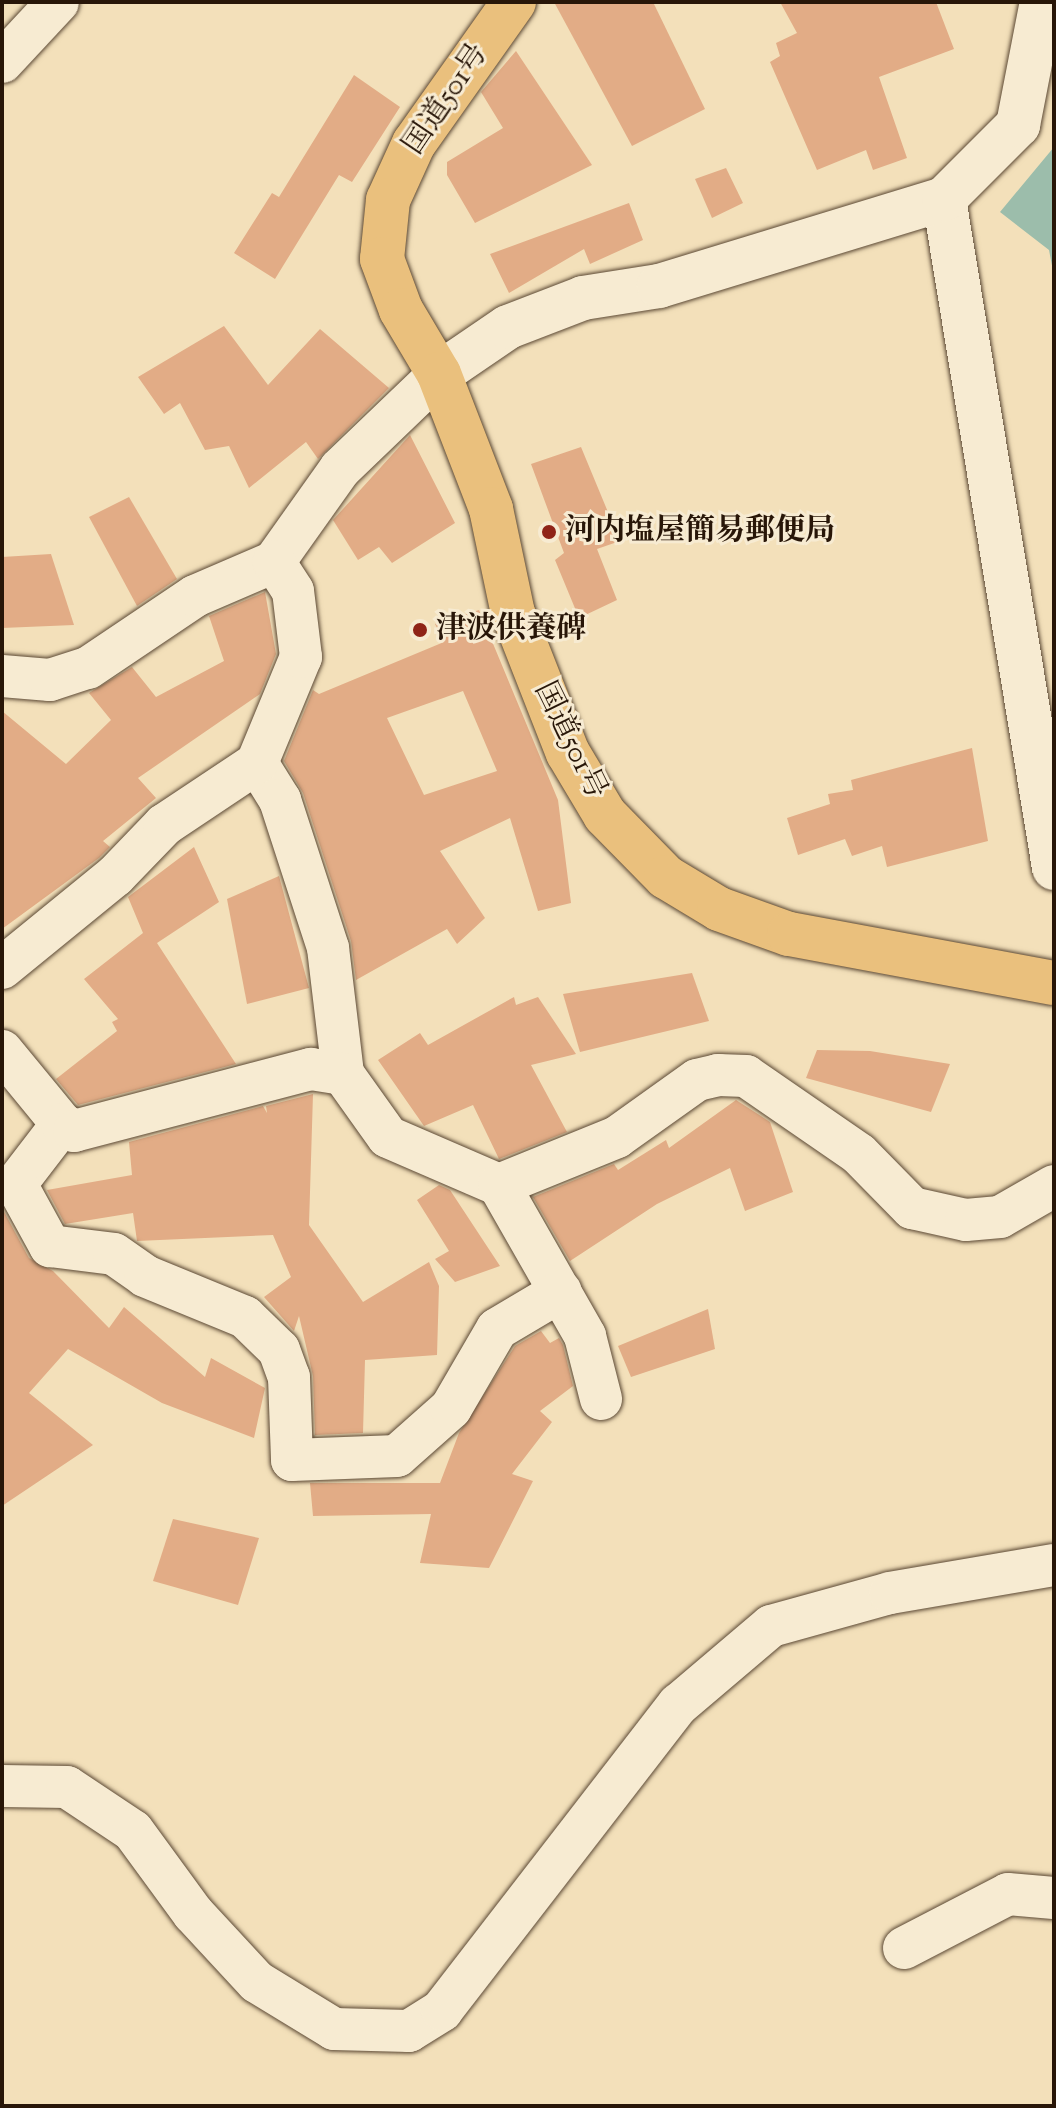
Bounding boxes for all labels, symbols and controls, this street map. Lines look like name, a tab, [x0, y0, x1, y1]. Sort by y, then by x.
street label: 国道501号	[397, 38, 497, 162]
place label: 河内塩屋簡易郵便局	[565, 514, 835, 550]
marker: 河内塩屋簡易郵便局	[540, 523, 558, 541]
place label: 津波供養碑	[436, 612, 586, 648]
marker: 津波供養碑	[411, 621, 429, 639]
street label: 国道501号	[525, 676, 613, 806]

